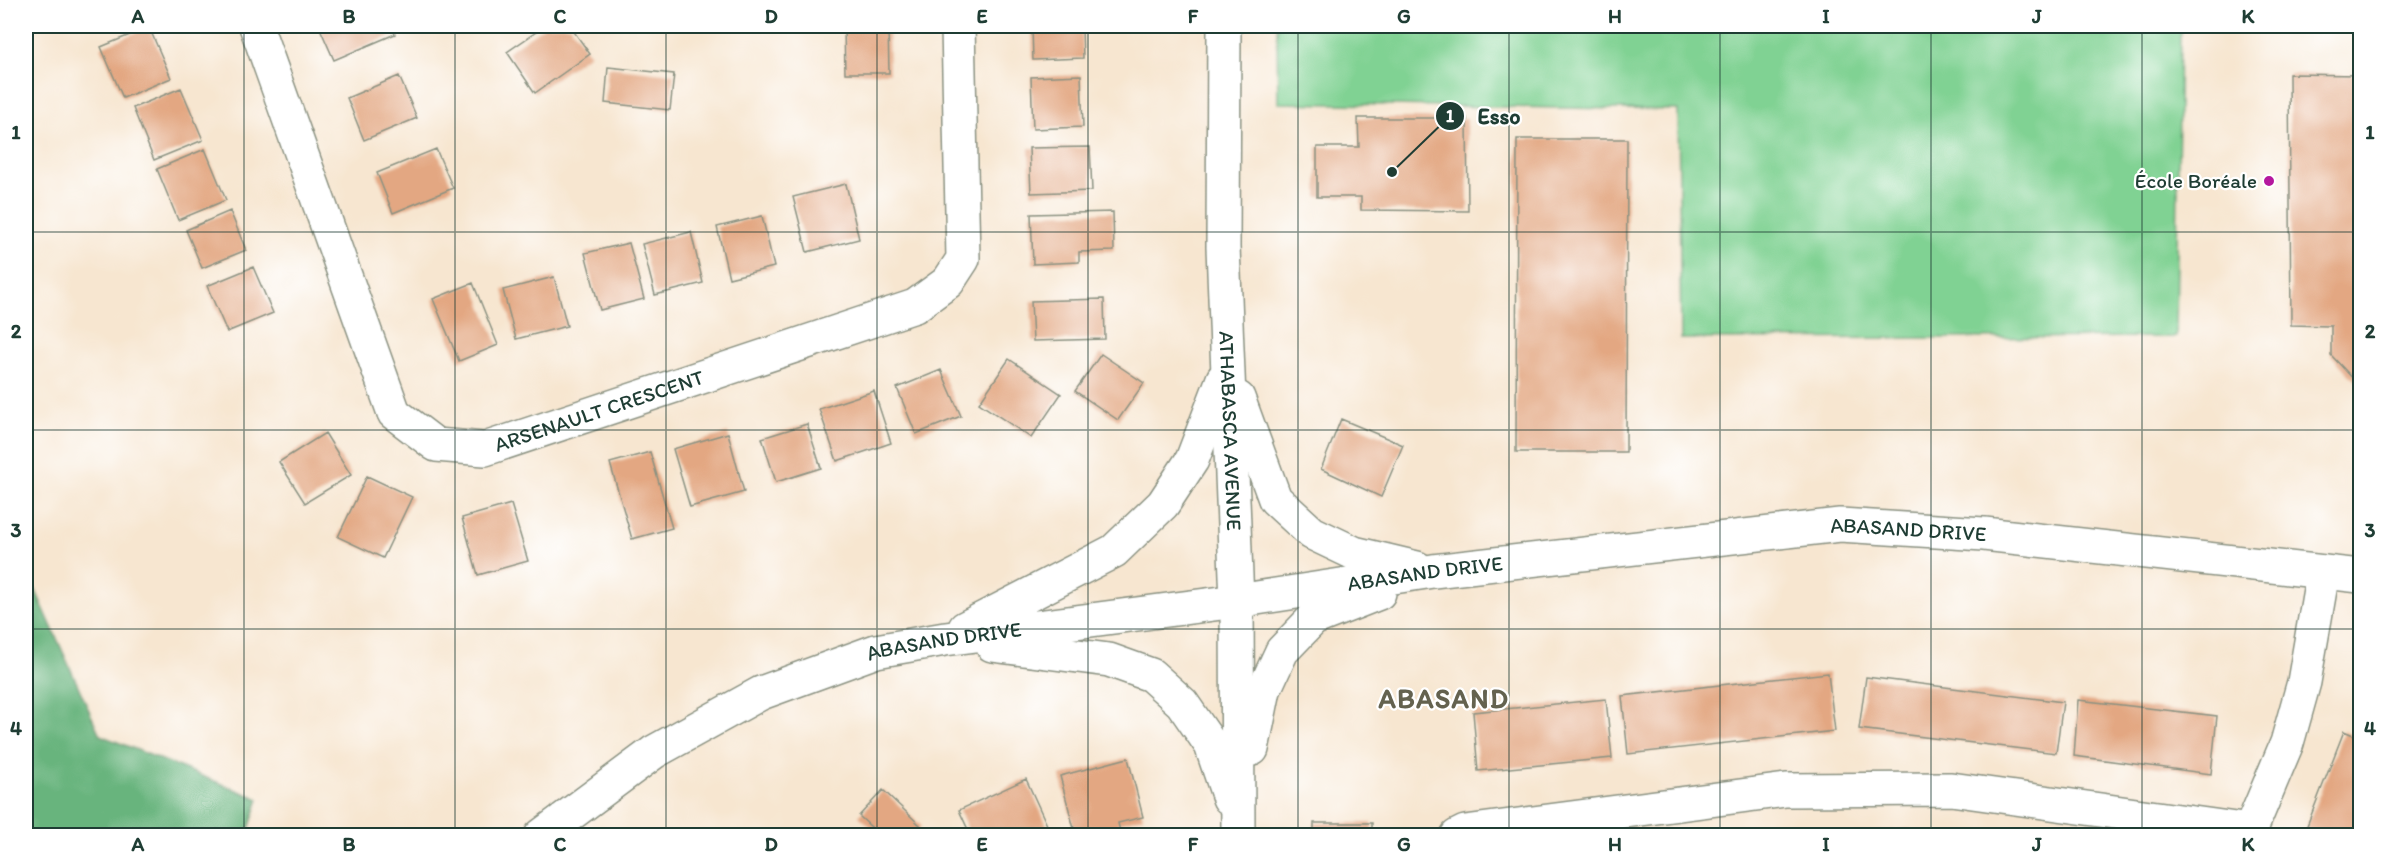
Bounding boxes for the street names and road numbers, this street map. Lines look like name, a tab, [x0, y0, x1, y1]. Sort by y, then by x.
street label: ATHABASCA AVENUE	[1214, 330, 1247, 532]
street label: ARSENAULT CRESCENT	[491, 364, 707, 457]
street label: ABASAND DRIVE	[1828, 512, 1987, 546]
street label: ABASAND DRIVE	[1345, 550, 1504, 596]
street label: ABASAND DRIVE	[862, 616, 1023, 666]

